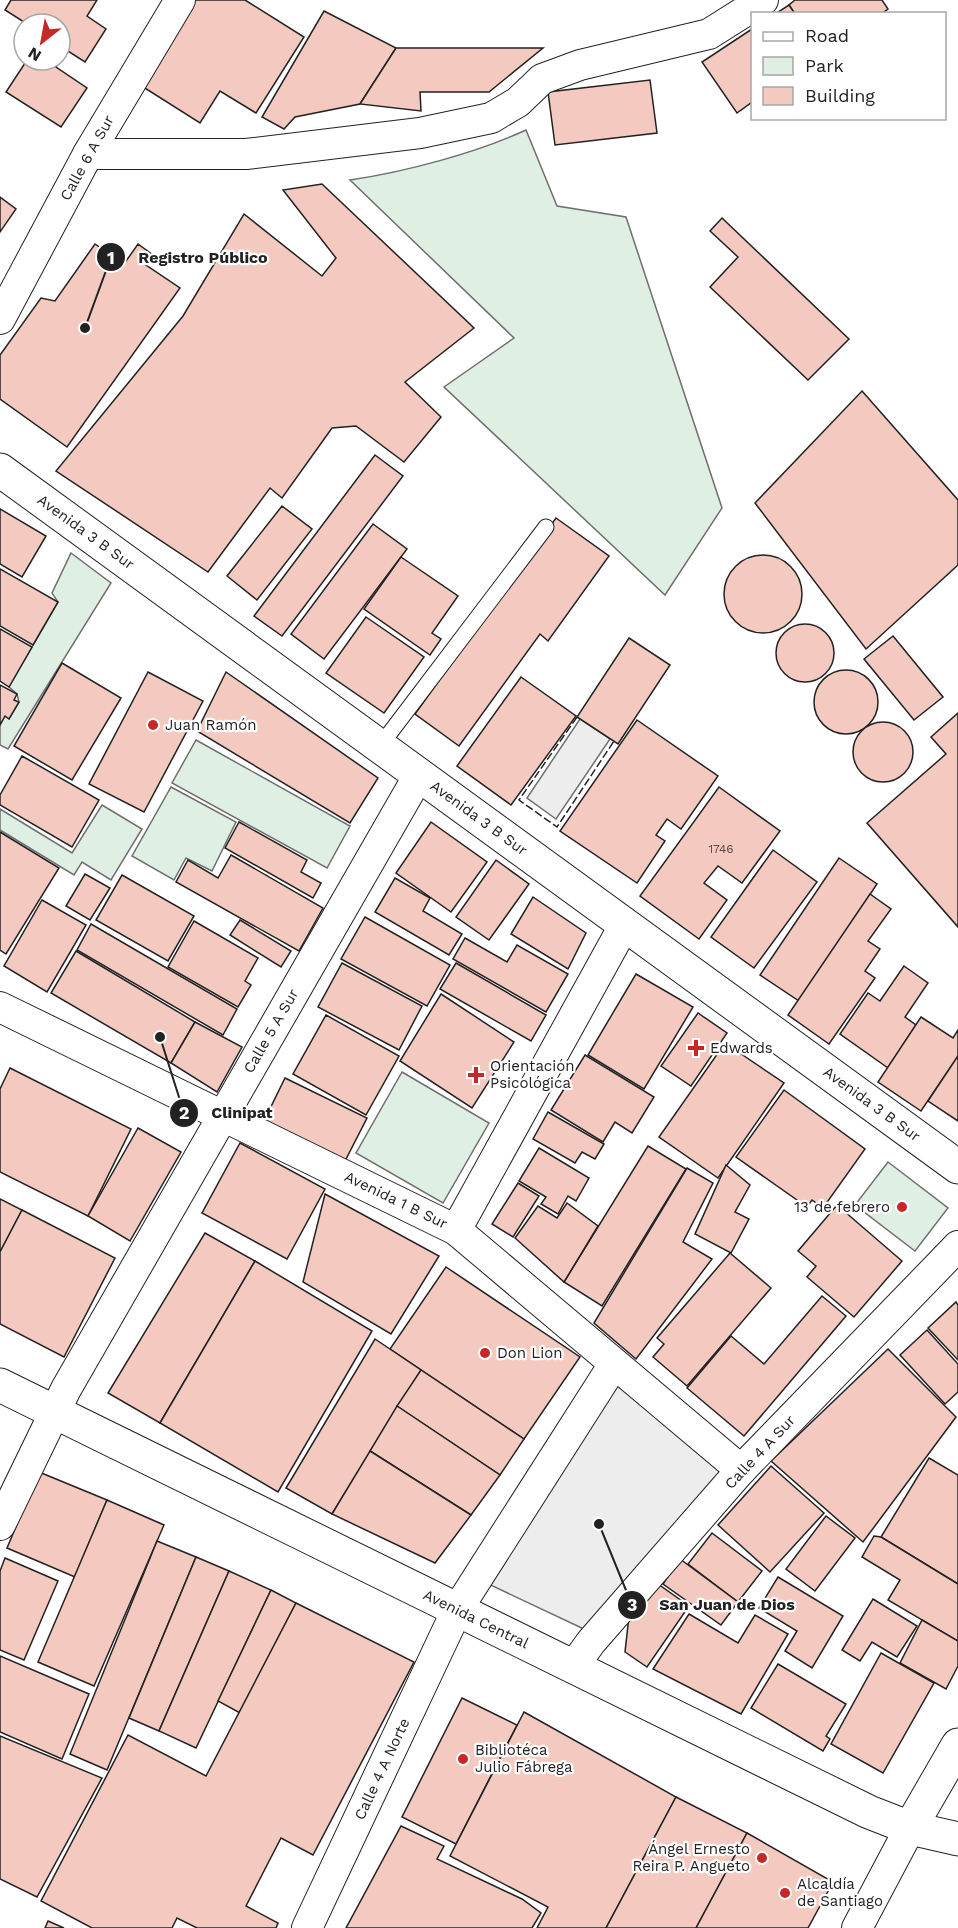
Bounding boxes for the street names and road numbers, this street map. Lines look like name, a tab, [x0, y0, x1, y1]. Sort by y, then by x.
street label: Calle 6 A Sur	[56, 112, 118, 204]
street label: Avenida 3 B Sur	[34, 491, 138, 573]
street label: Avenida 3 B Sur	[427, 777, 531, 859]
street label: Calle 5 A Sur	[240, 986, 302, 1076]
street label: Avenida 3 B Sur	[820, 1063, 924, 1145]
street label: Avenida 1 B Sur	[342, 1167, 450, 1233]
street label: Calle 4 A Sur	[721, 1411, 799, 1493]
street label: Avenida Central	[420, 1586, 532, 1653]
street label: Calle 4 A Norte	[351, 1715, 413, 1823]

